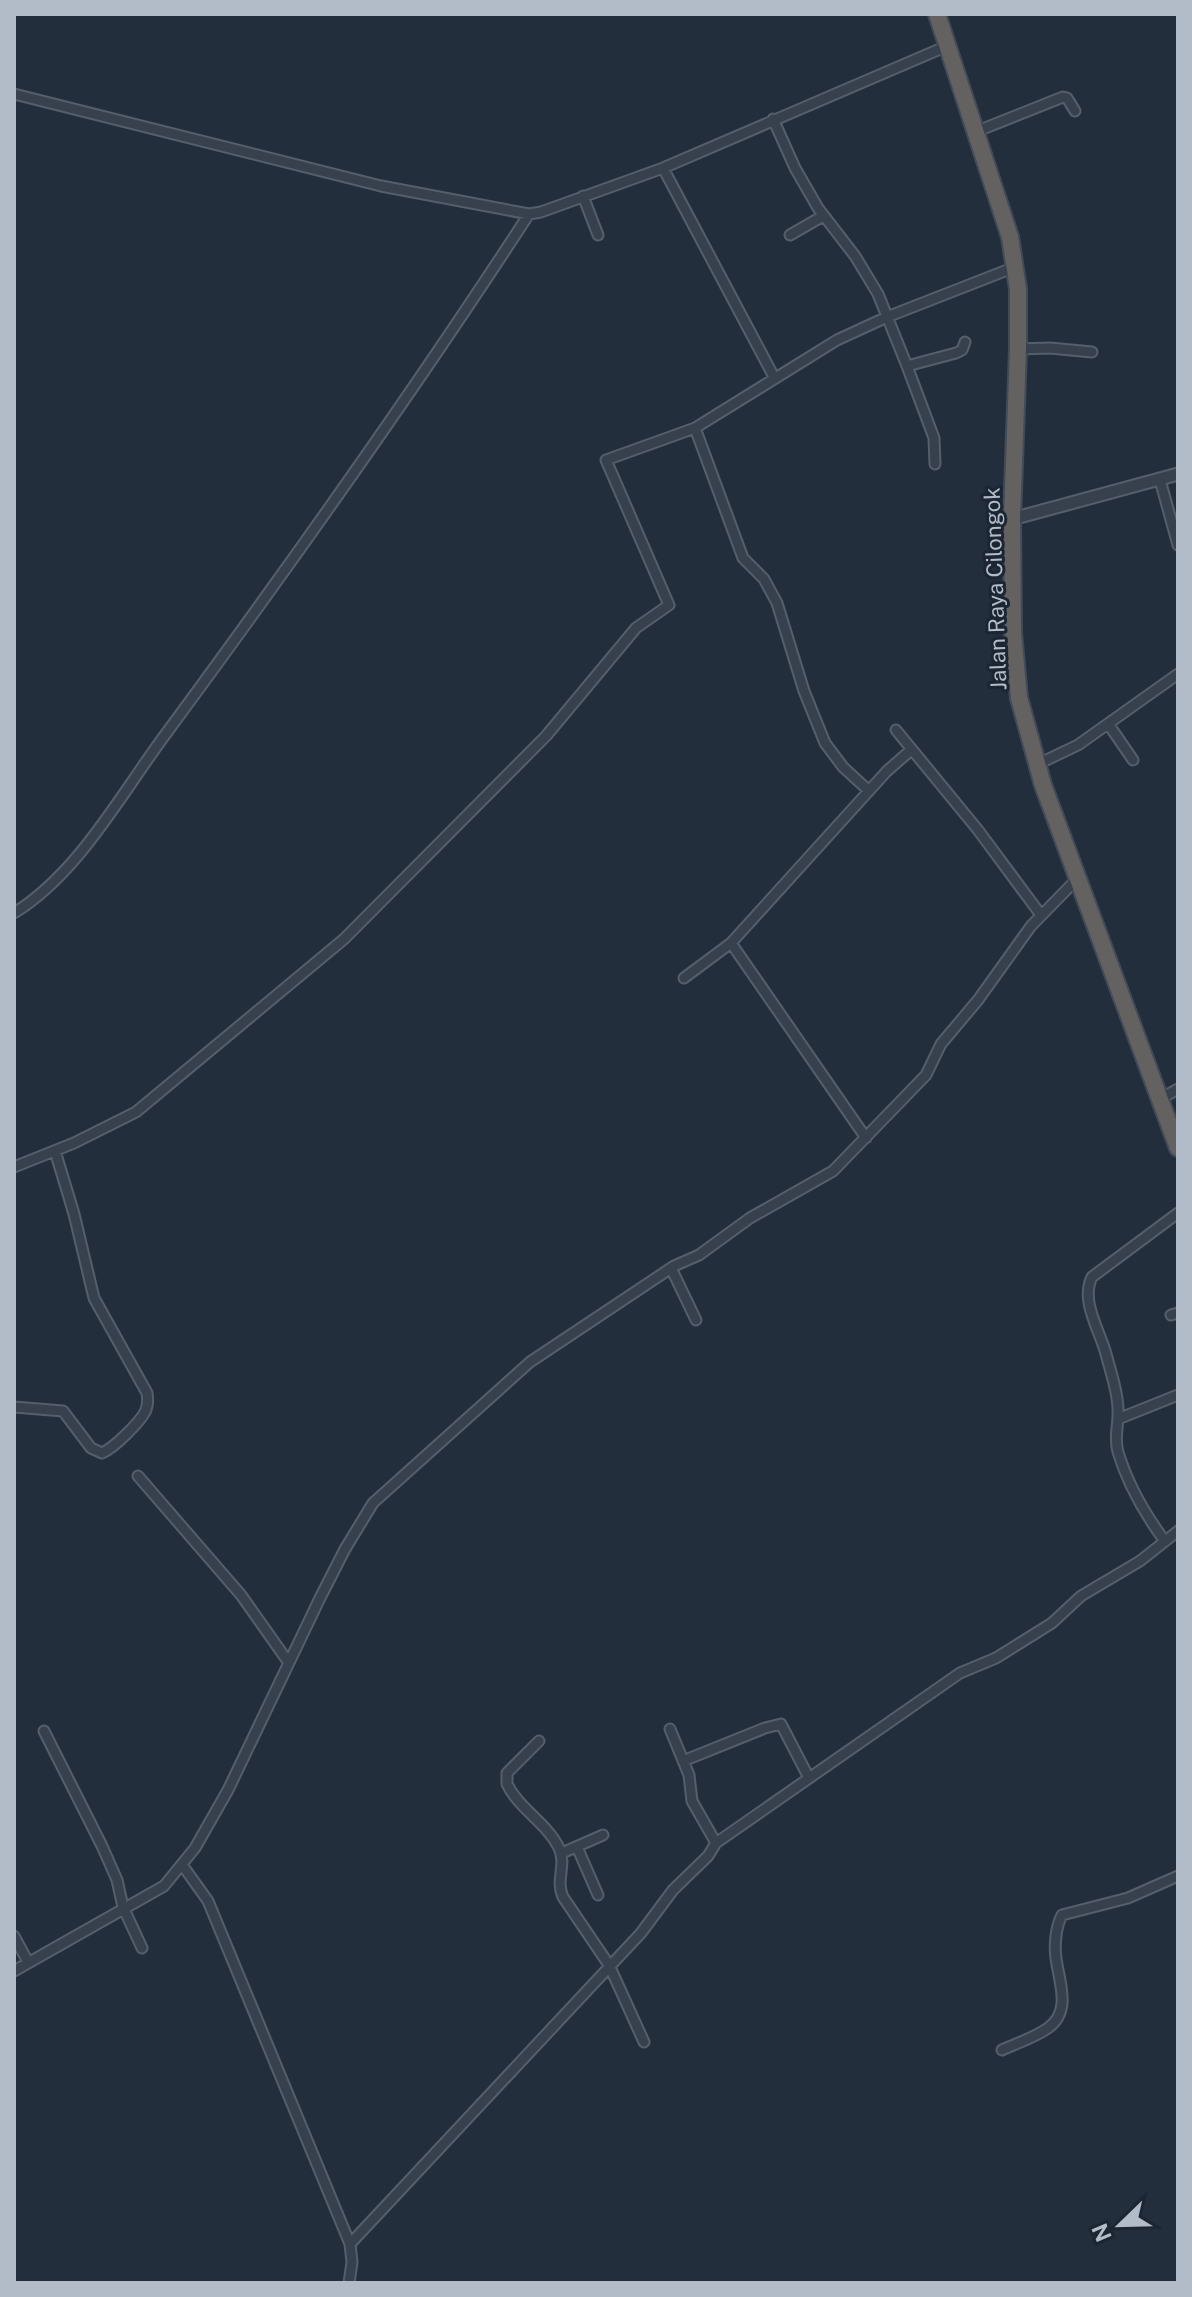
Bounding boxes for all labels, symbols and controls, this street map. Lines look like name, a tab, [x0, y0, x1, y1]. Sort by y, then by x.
street label: Jalan Raya Cilongok	[978, 487, 1012, 691]
north arrow	[1080, 2185, 1160, 2265]
text: N	[1086, 2220, 1117, 2246]

